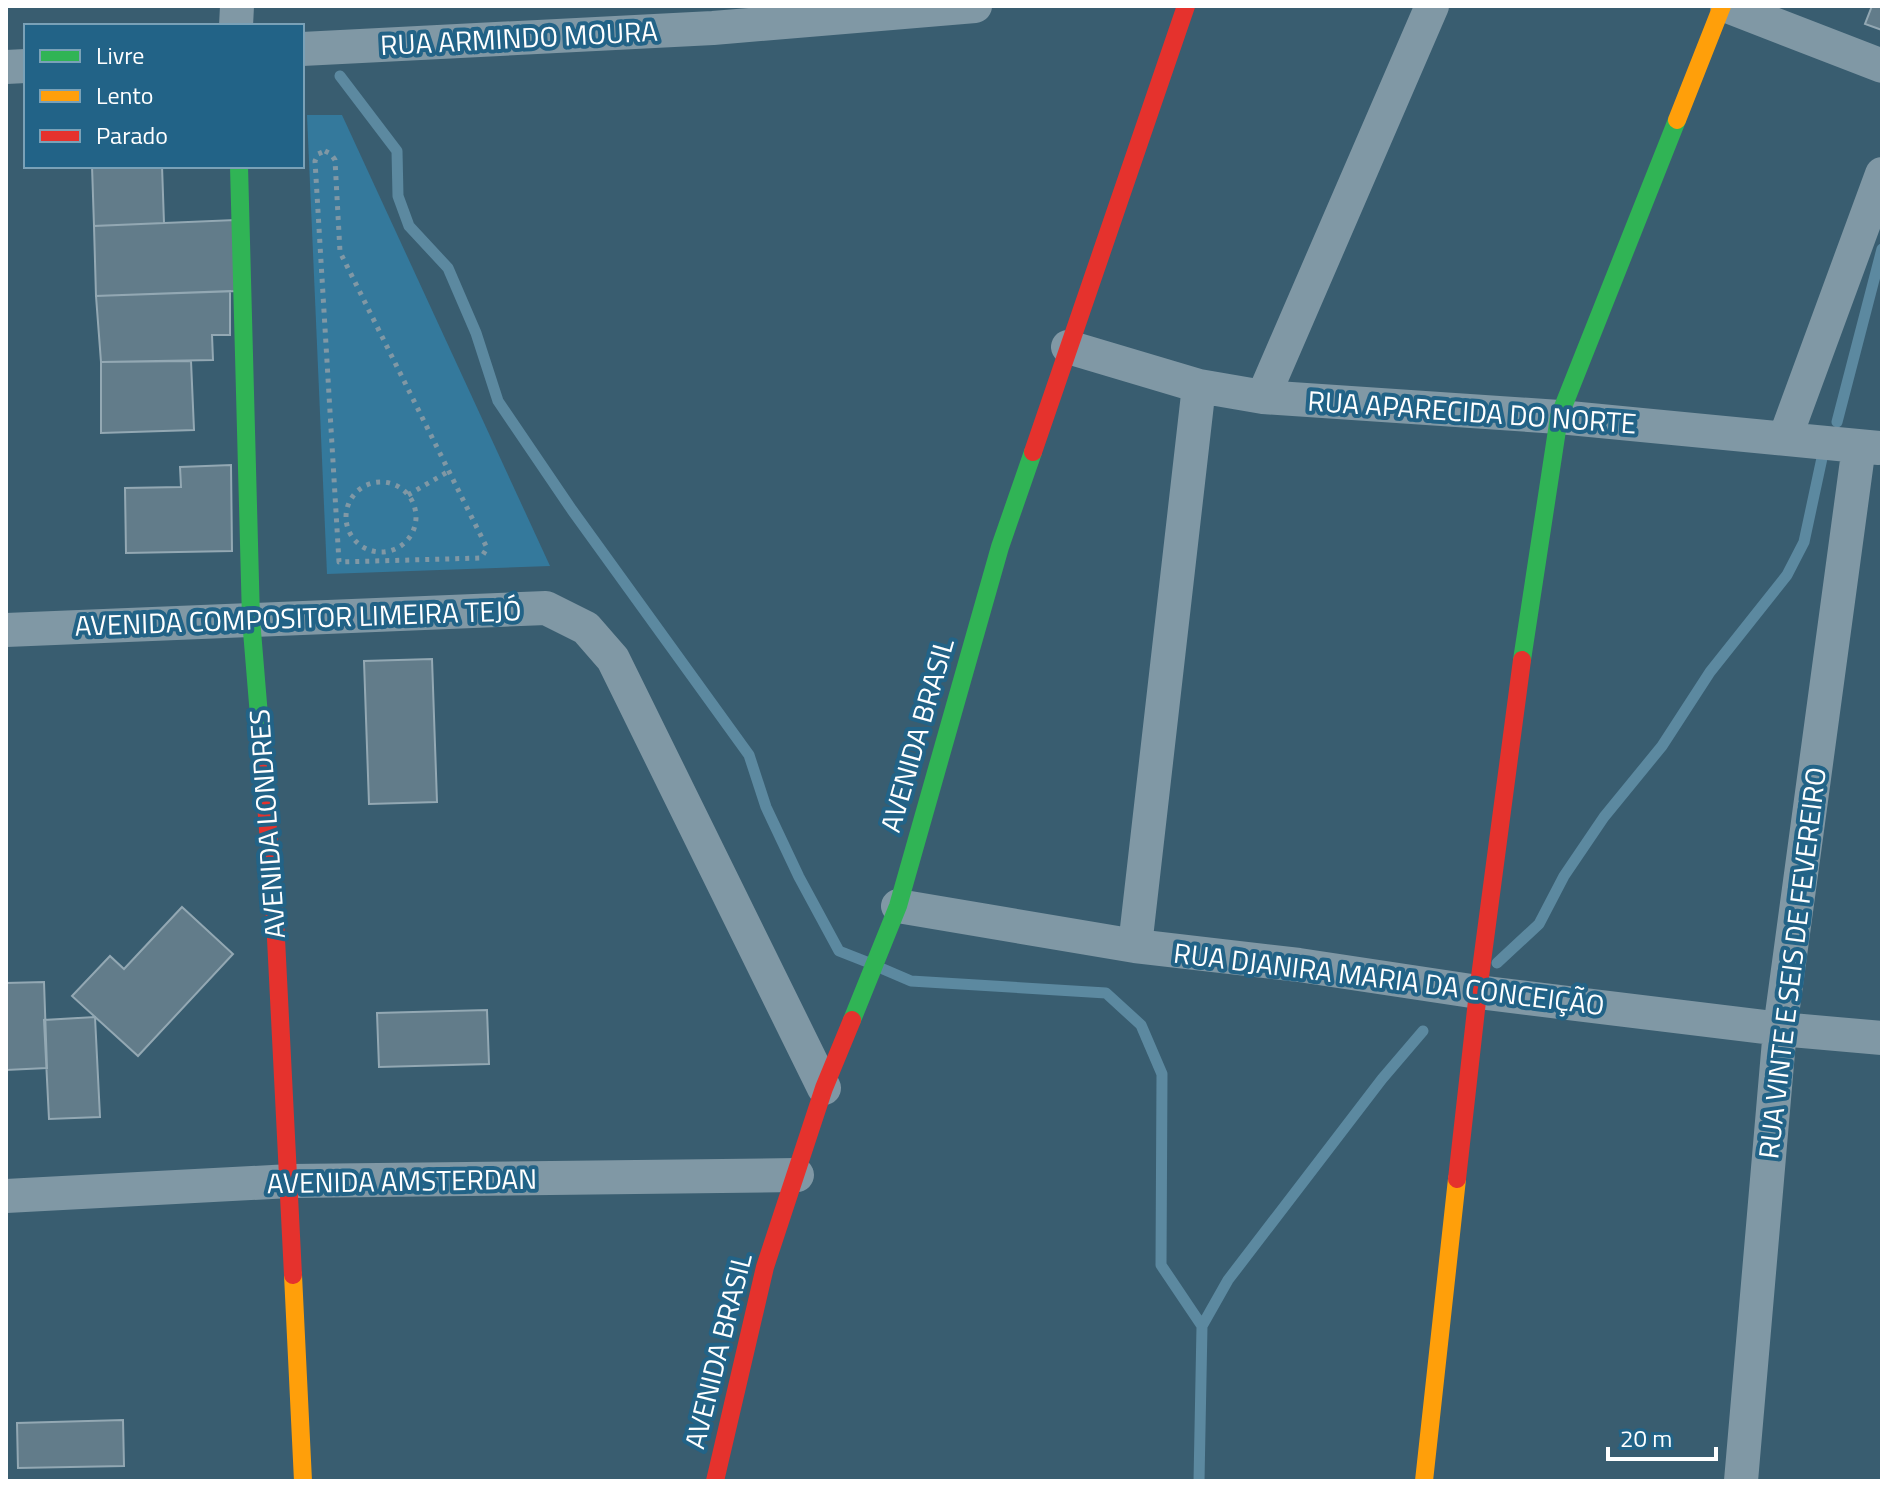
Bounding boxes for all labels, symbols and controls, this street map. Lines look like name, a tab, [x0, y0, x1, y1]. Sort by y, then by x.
street label: RUA ARMINDO MOURA	[379, 9, 659, 66]
legend	[24, 24, 304, 168]
text: Livre	[96, 37, 144, 73]
text: Lento	[96, 77, 153, 113]
text: Parado	[96, 117, 168, 153]
street label: RUA APARECIDA DO NORTE	[1306, 379, 1638, 444]
street label: AVENIDA COMPOSITOR LIMEIRA TEJÓ	[74, 588, 522, 647]
street label: AVENIDA BRASIL	[868, 632, 965, 837]
street label: AVENIDA LONDRES	[237, 708, 296, 940]
street label: RUA VINTE E SEIS DE FEVEREIRO	[1746, 765, 1837, 1161]
street label: RUA DJANIRA MARIA DA CONCEIÇÃO	[1171, 931, 1607, 1026]
street label: AVENIDA AMSTERDAN	[267, 1157, 537, 1204]
street label: AVENIDA BRASIL	[672, 1248, 763, 1453]
scale bar	[1608, 1411, 1716, 1461]
text: 20 m	[1620, 1420, 1672, 1456]

